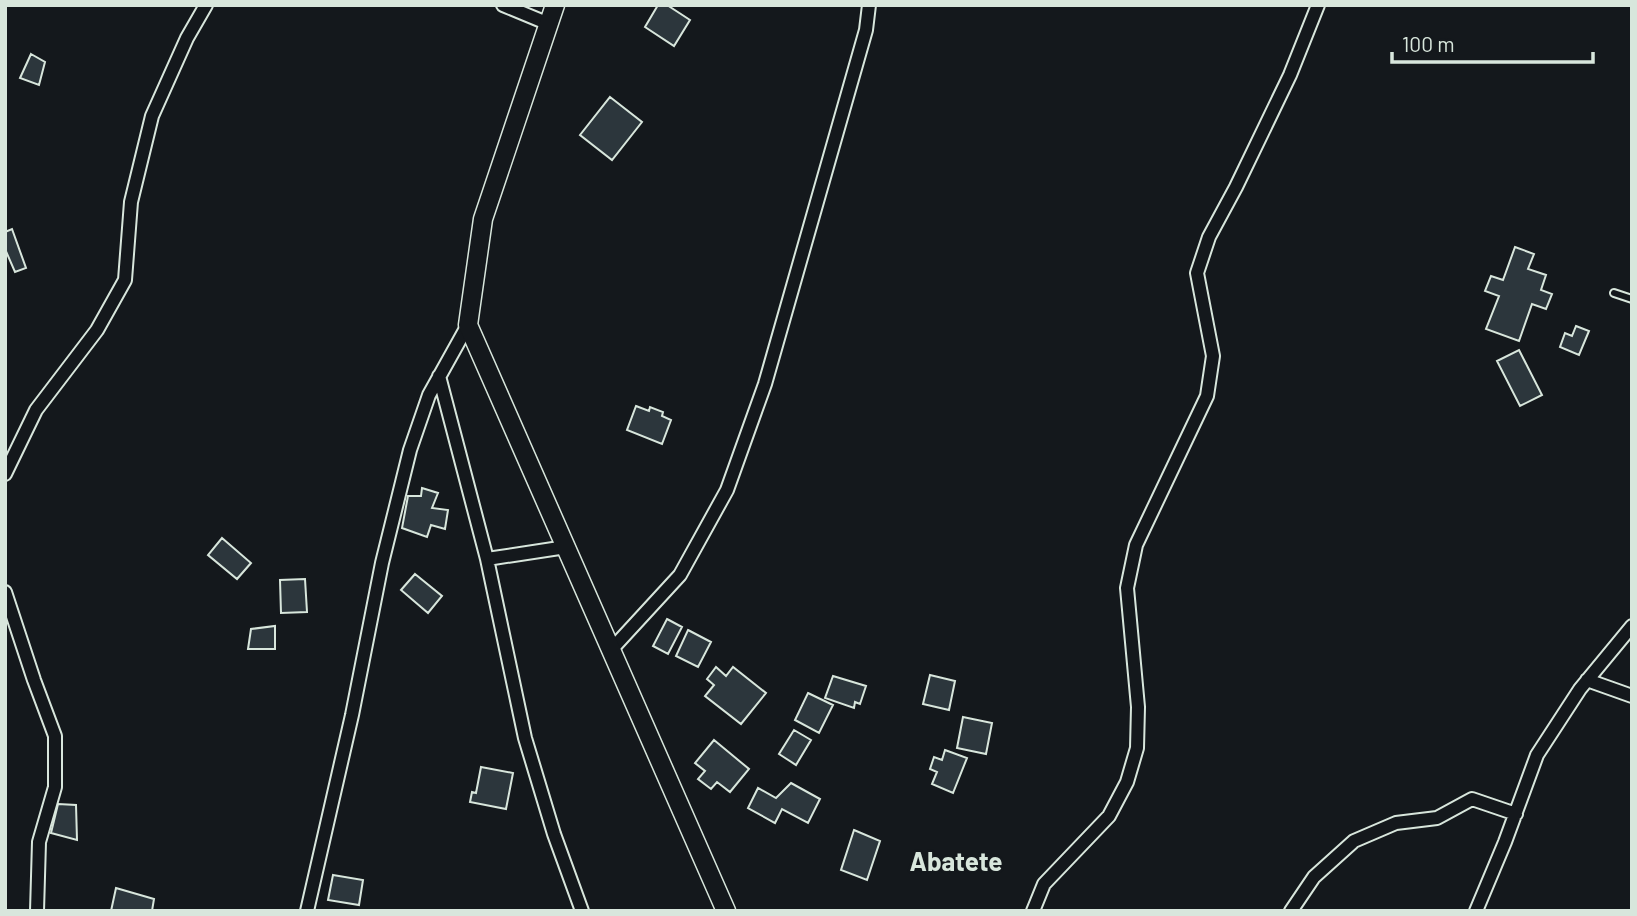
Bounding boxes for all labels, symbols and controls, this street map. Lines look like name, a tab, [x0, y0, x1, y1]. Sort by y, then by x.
scale bar	[1392, 21, 1593, 65]
text: 100 m	[1402, 31, 1455, 56]
district label: Abatete	[909, 845, 1003, 876]

